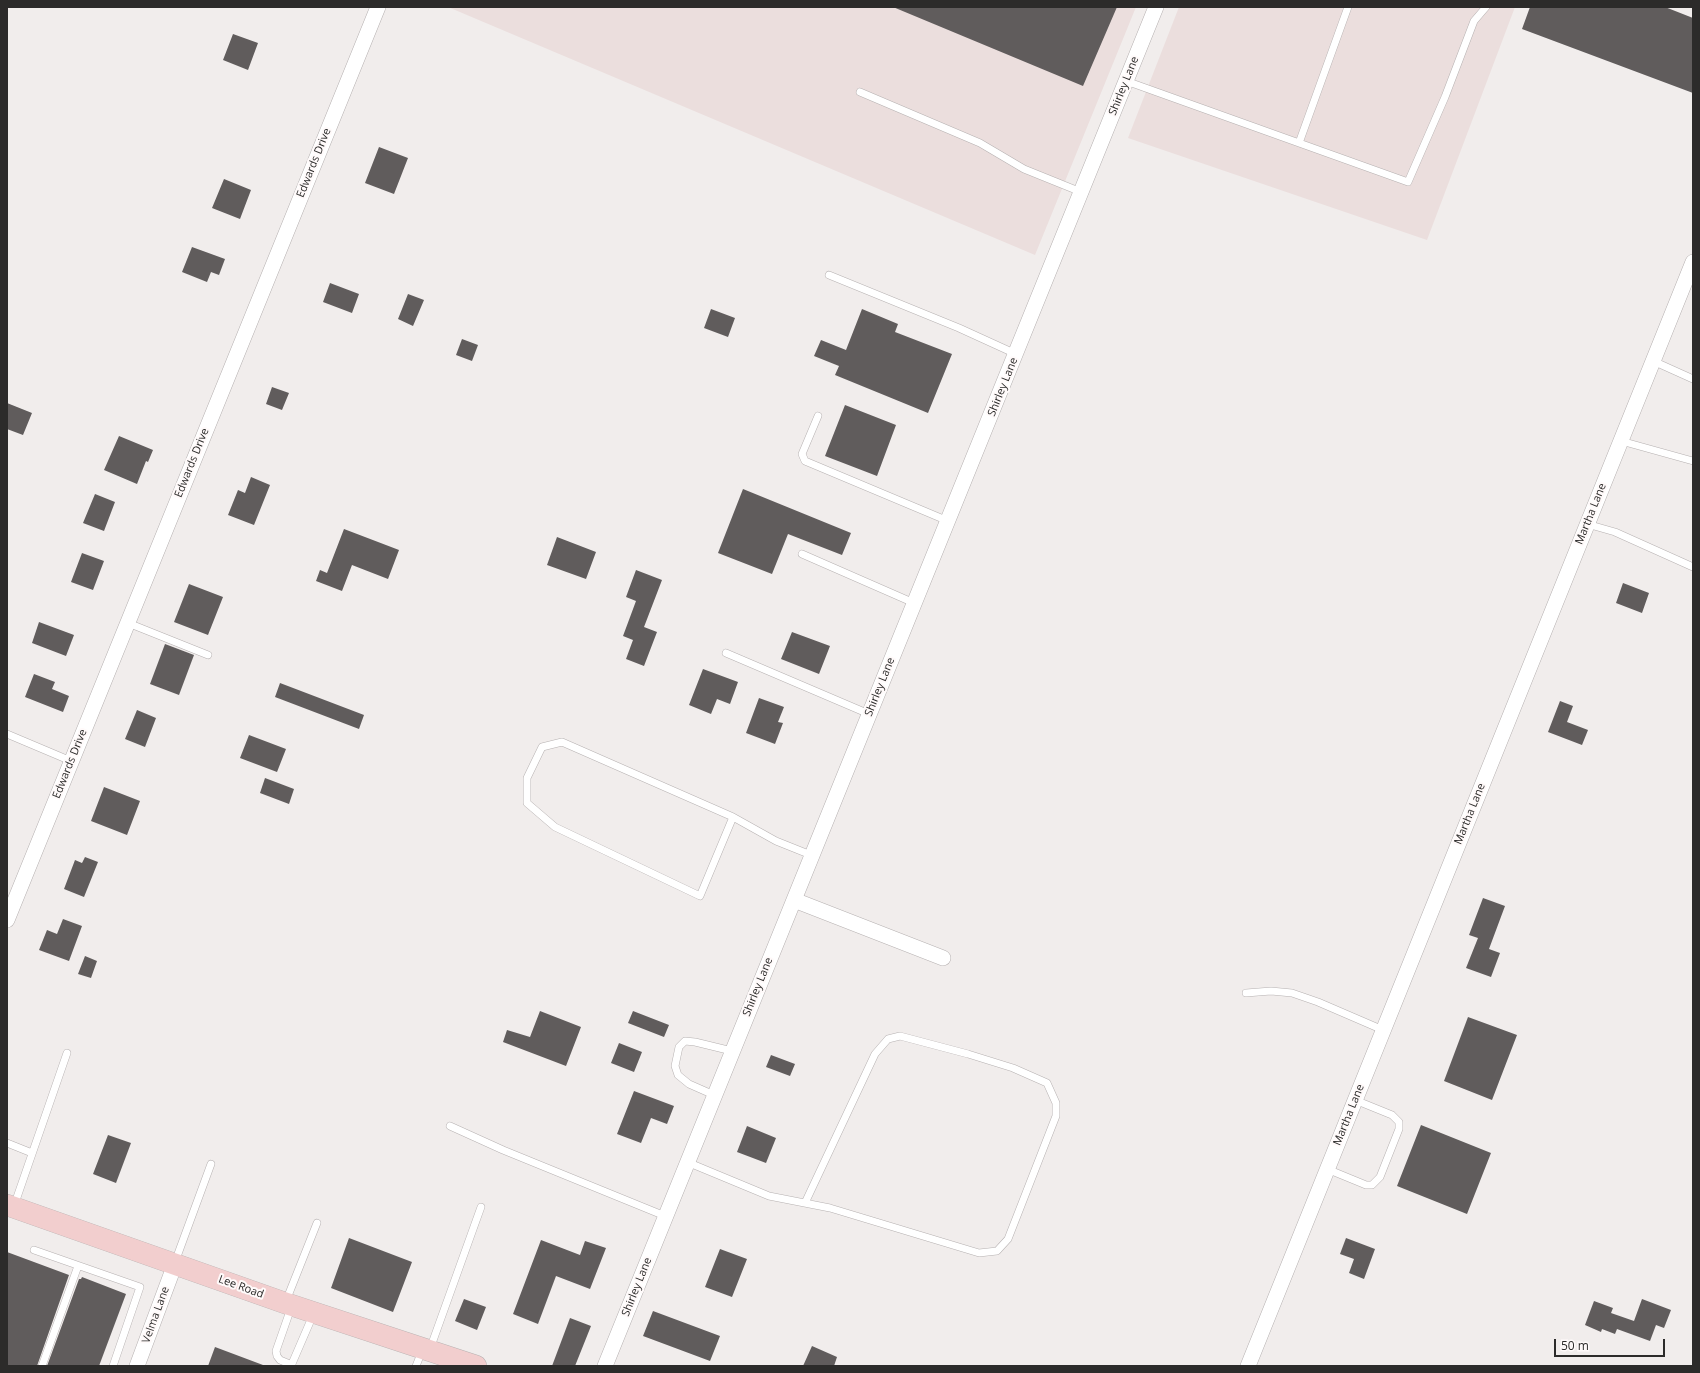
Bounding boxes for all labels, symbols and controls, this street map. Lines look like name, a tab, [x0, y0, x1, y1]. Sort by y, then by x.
street label: Shirley Lane	[1106, 55, 1142, 117]
street label: Edwards Drive	[294, 126, 334, 200]
street label: Shirley Lane	[985, 356, 1021, 418]
street label: Edwards Drive	[172, 426, 212, 500]
street label: Martha Lane	[1573, 481, 1609, 547]
street label: Shirley Lane	[862, 656, 898, 718]
street label: Edwards Drive	[50, 727, 90, 801]
street label: Martha Lane	[1452, 781, 1488, 847]
street label: Shirley Lane	[740, 956, 776, 1018]
street label: Martha Lane	[1331, 1082, 1367, 1148]
street label: Shirley Lane	[619, 1256, 655, 1318]
street label: Lee Road	[217, 1273, 265, 1301]
street label: Velma Lane	[140, 1285, 172, 1345]
scale bar	[1556, 1331, 1667, 1357]
text: 50 m	[1561, 1337, 1589, 1354]

